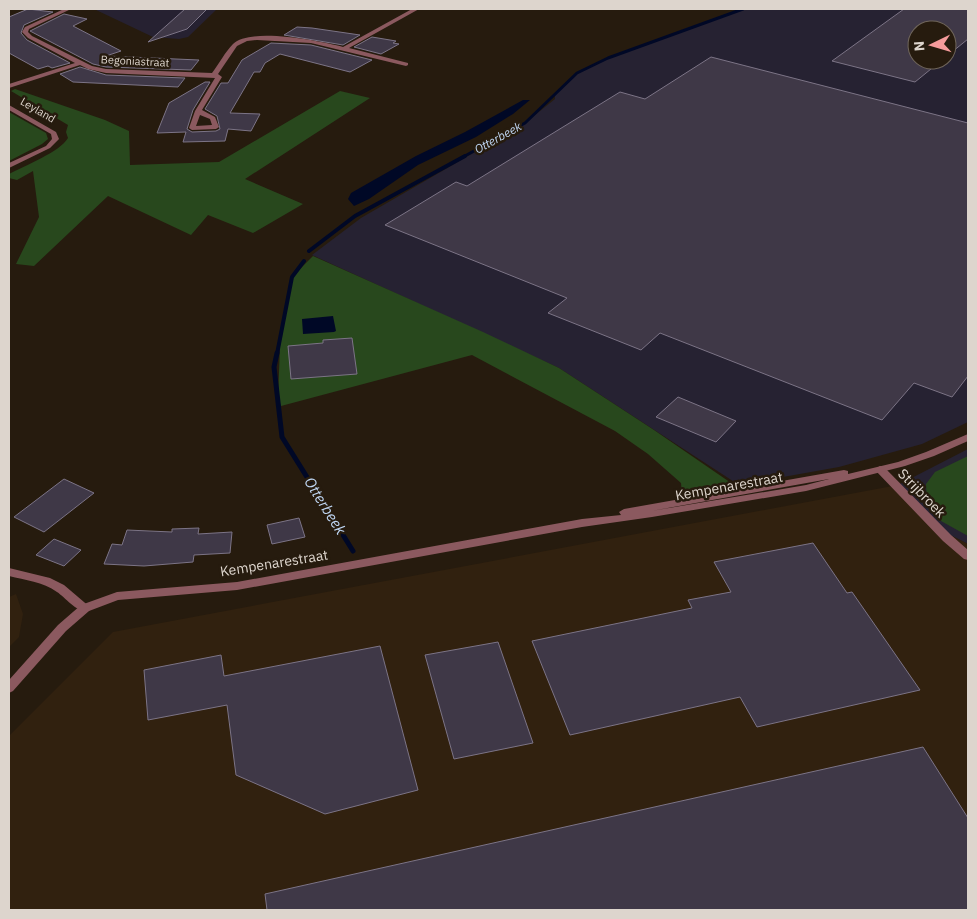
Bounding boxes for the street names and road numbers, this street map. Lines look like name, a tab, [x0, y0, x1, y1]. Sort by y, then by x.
street label: Begoniastraat	[100, 52, 170, 70]
street label: Leyland	[18, 94, 58, 126]
street label: Strijbroek	[894, 465, 950, 522]
street label: Kempenarestraat	[674, 468, 784, 504]
street label: Kempenarestraat	[219, 546, 329, 580]

